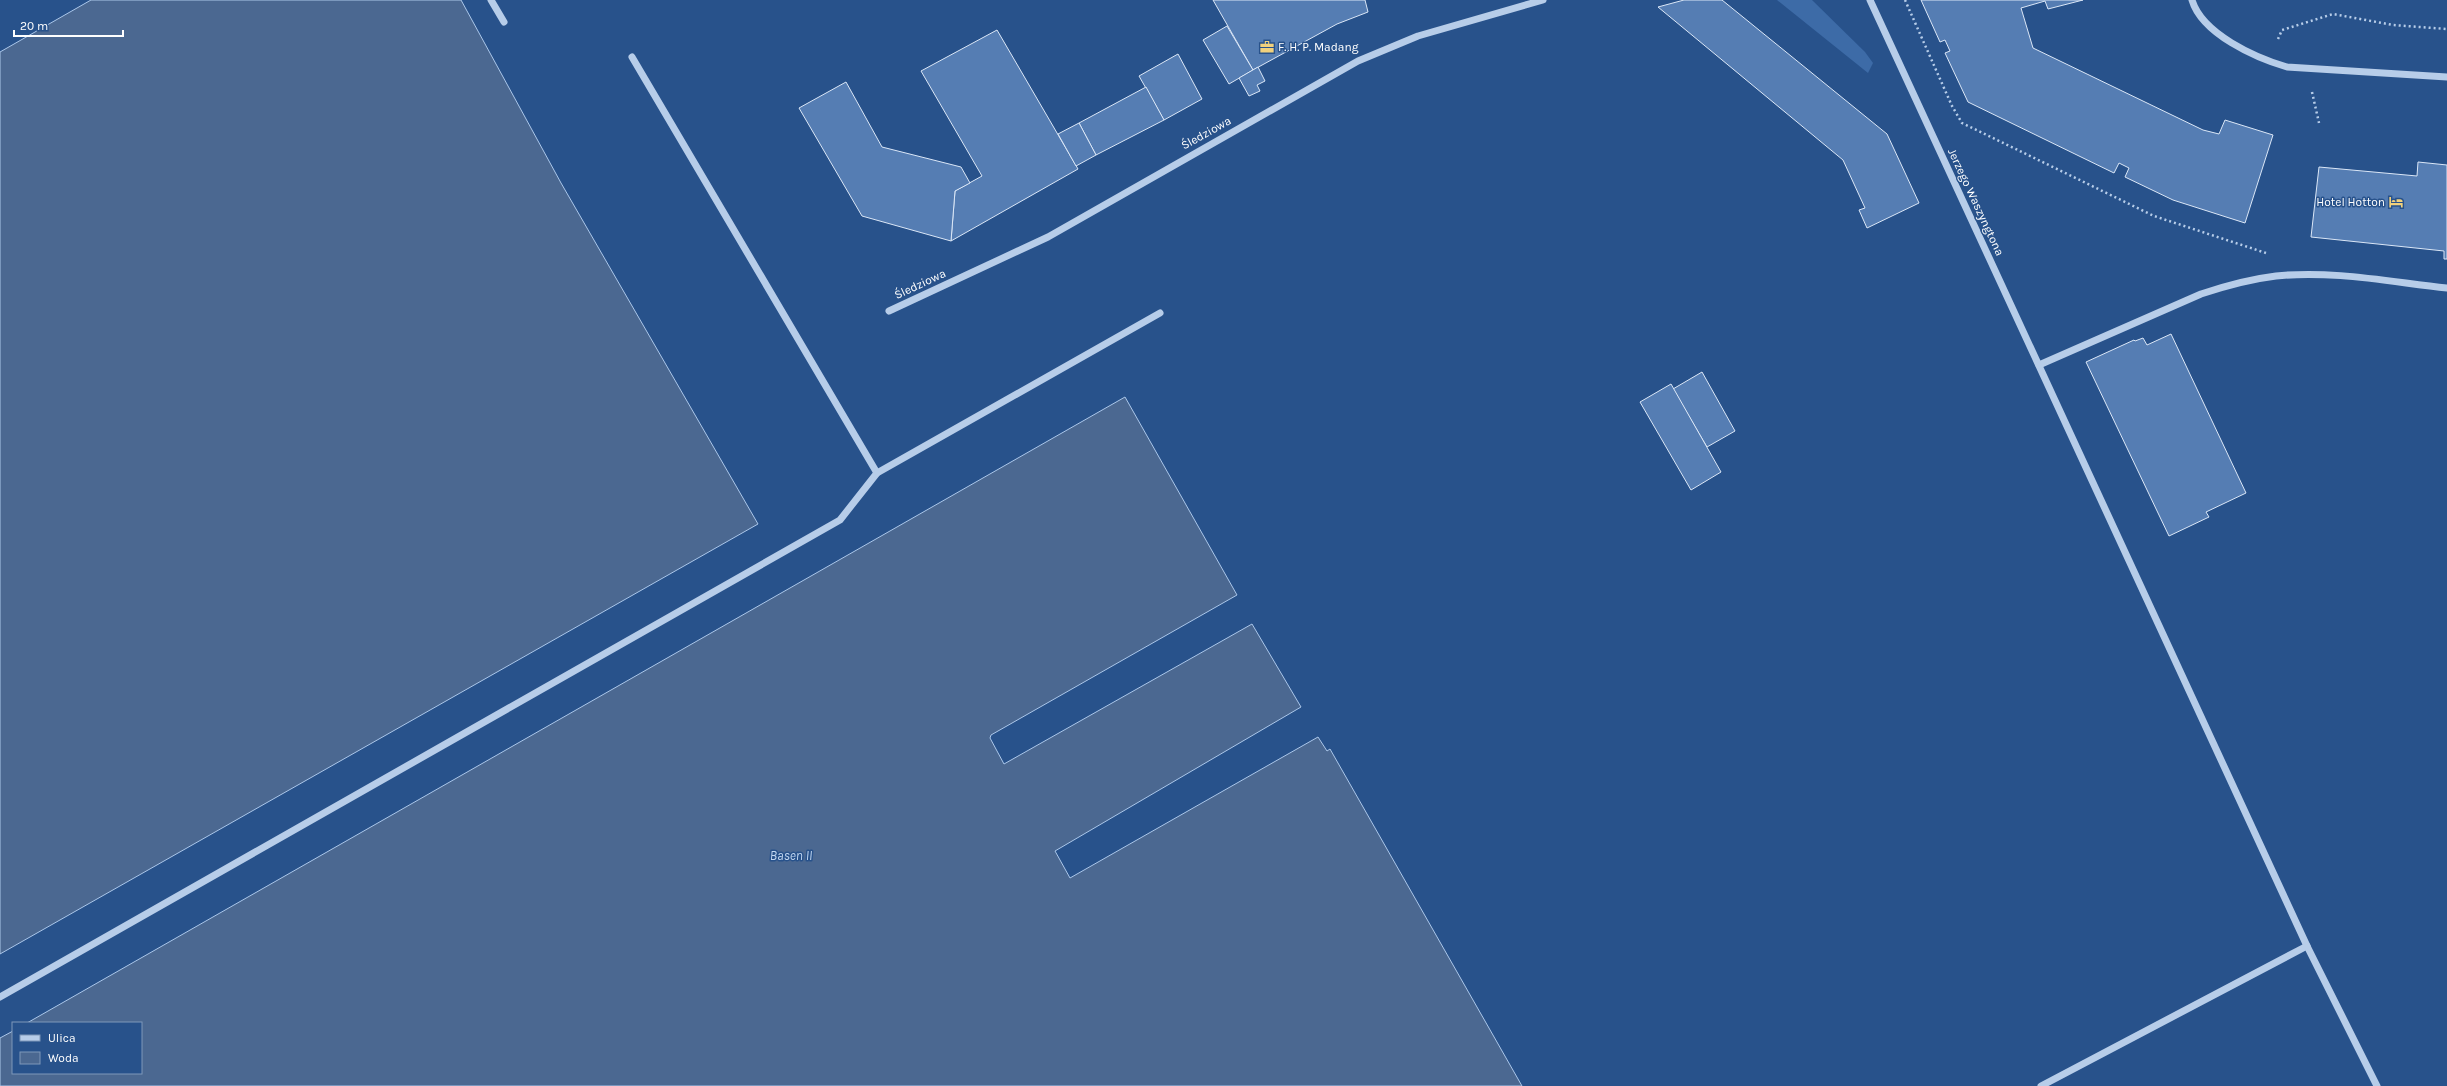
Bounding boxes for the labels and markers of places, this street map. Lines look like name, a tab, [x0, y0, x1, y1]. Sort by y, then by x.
office icon: F. H. P. Madang	[1259, 39, 1275, 55]
place label: F. H. P. Madang	[1278, 40, 1359, 54]
hotel icon: Hotel Hotton	[2388, 194, 2404, 210]
place label: Hotel Hotton	[2316, 195, 2385, 209]

